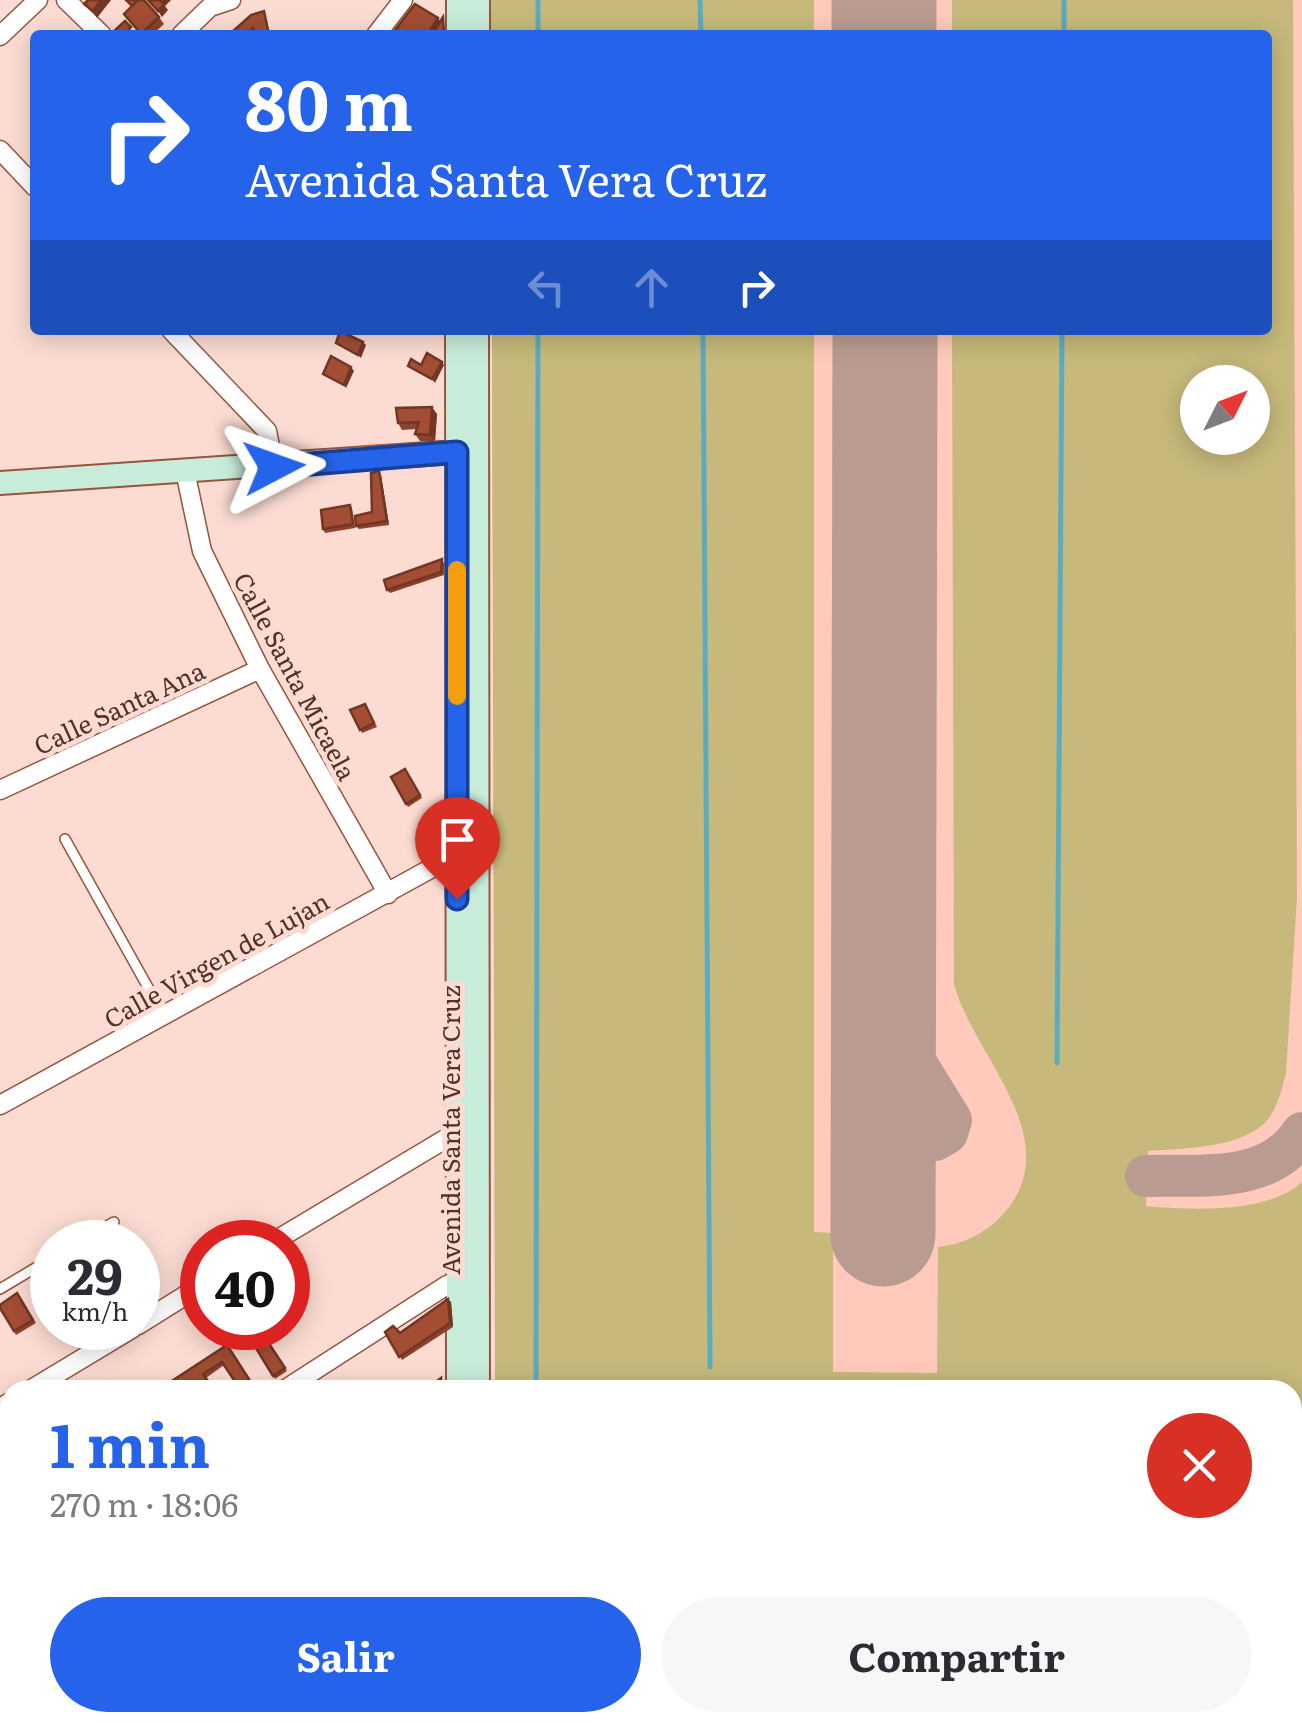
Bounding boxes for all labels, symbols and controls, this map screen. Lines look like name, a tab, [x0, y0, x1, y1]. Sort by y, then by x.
text: 80 m	[245, 49, 413, 153]
icon: right	[80, 70, 210, 200]
text: Avenida Santa Vera Cruz	[245, 144, 767, 211]
icon: left	[519, 260, 574, 315]
icon: ahead	[624, 260, 679, 315]
icon: right	[729, 260, 784, 315]
north arrow	[1180, 365, 1270, 455]
map controls	[1180, 365, 1270, 455]
position arrow	[222, 415, 326, 519]
street label: Calle Santa Micaela	[226, 565, 367, 787]
street label: Calle Santa Ana	[27, 651, 211, 763]
pin	[415, 797, 500, 900]
icon: arrive	[430, 812, 485, 867]
street label: Calle Virgen de Lujan	[97, 882, 335, 1036]
street label: Avenida Santa Vera Cruz	[431, 985, 468, 1275]
speed limit sign: 40	[180, 1220, 310, 1350]
text: 29	[67, 1236, 123, 1310]
text: km/h	[62, 1292, 128, 1329]
text: 1 min	[50, 1397, 210, 1486]
button: close	[1147, 1413, 1252, 1518]
text: 270 m · 18:06	[50, 1479, 239, 1527]
button: Salir	[50, 1597, 641, 1712]
button: Compartir	[661, 1597, 1252, 1712]

